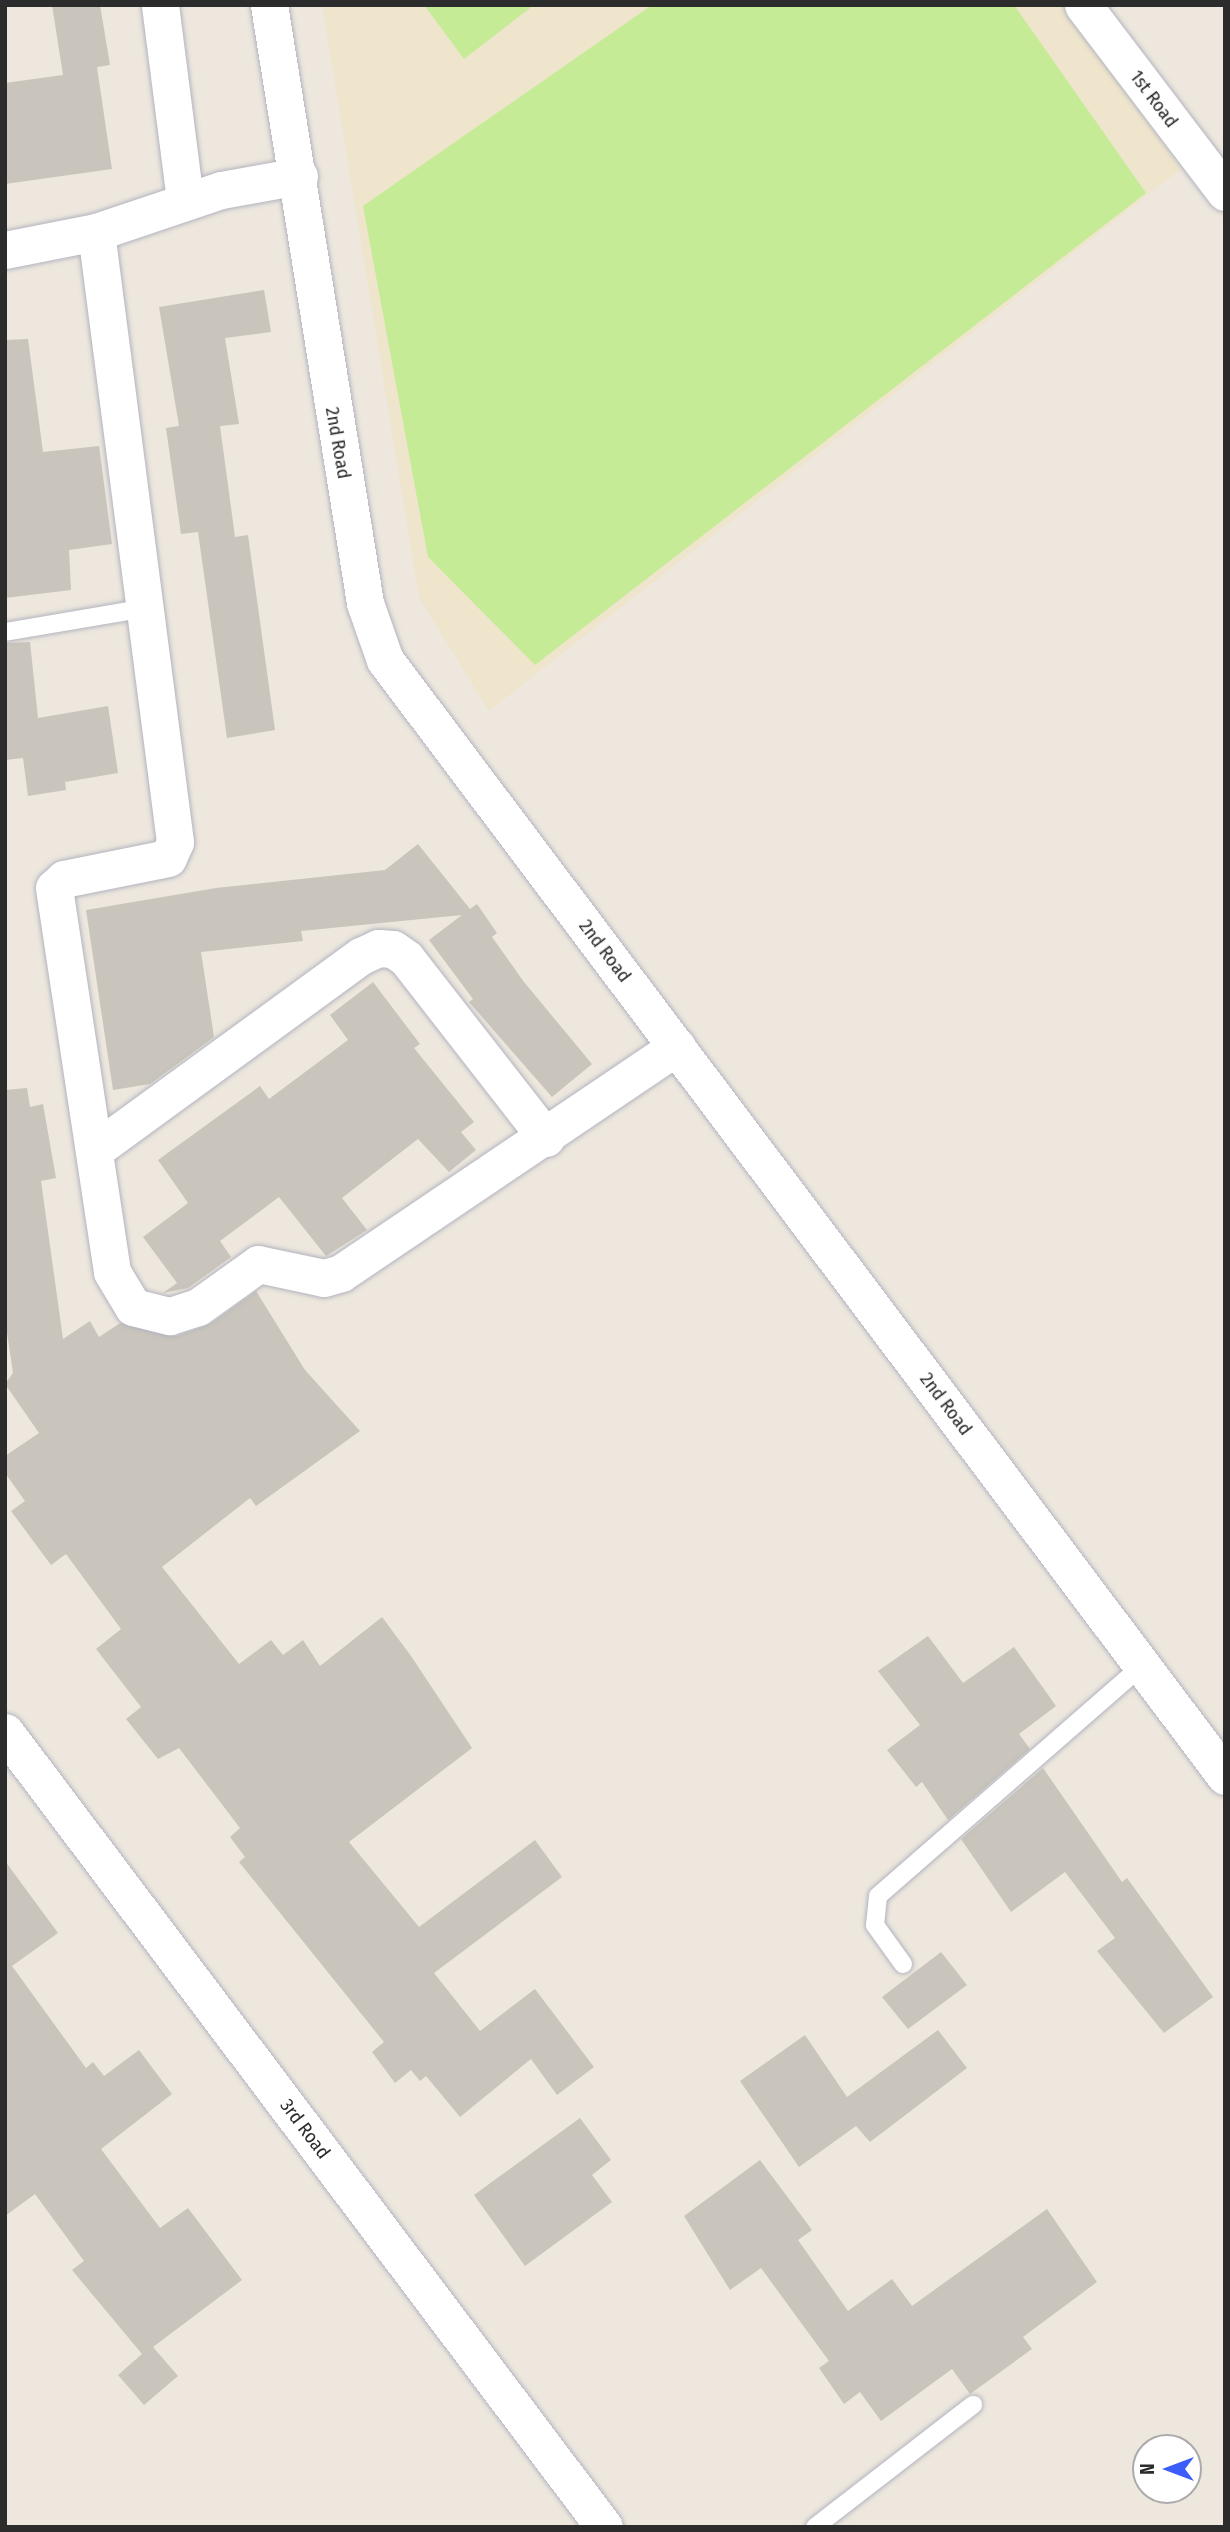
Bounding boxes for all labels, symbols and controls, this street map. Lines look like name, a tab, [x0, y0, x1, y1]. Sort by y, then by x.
street label: 1st Road	[1125, 66, 1183, 132]
street label: 2nd Road	[320, 405, 356, 481]
street label: 2nd Road	[574, 915, 636, 987]
street label: 2nd Road	[915, 1368, 977, 1440]
street label: 3rd Road	[275, 2095, 335, 2163]
north arrow	[1132, 2434, 1202, 2504]
text: N	[1136, 2463, 1159, 2475]

